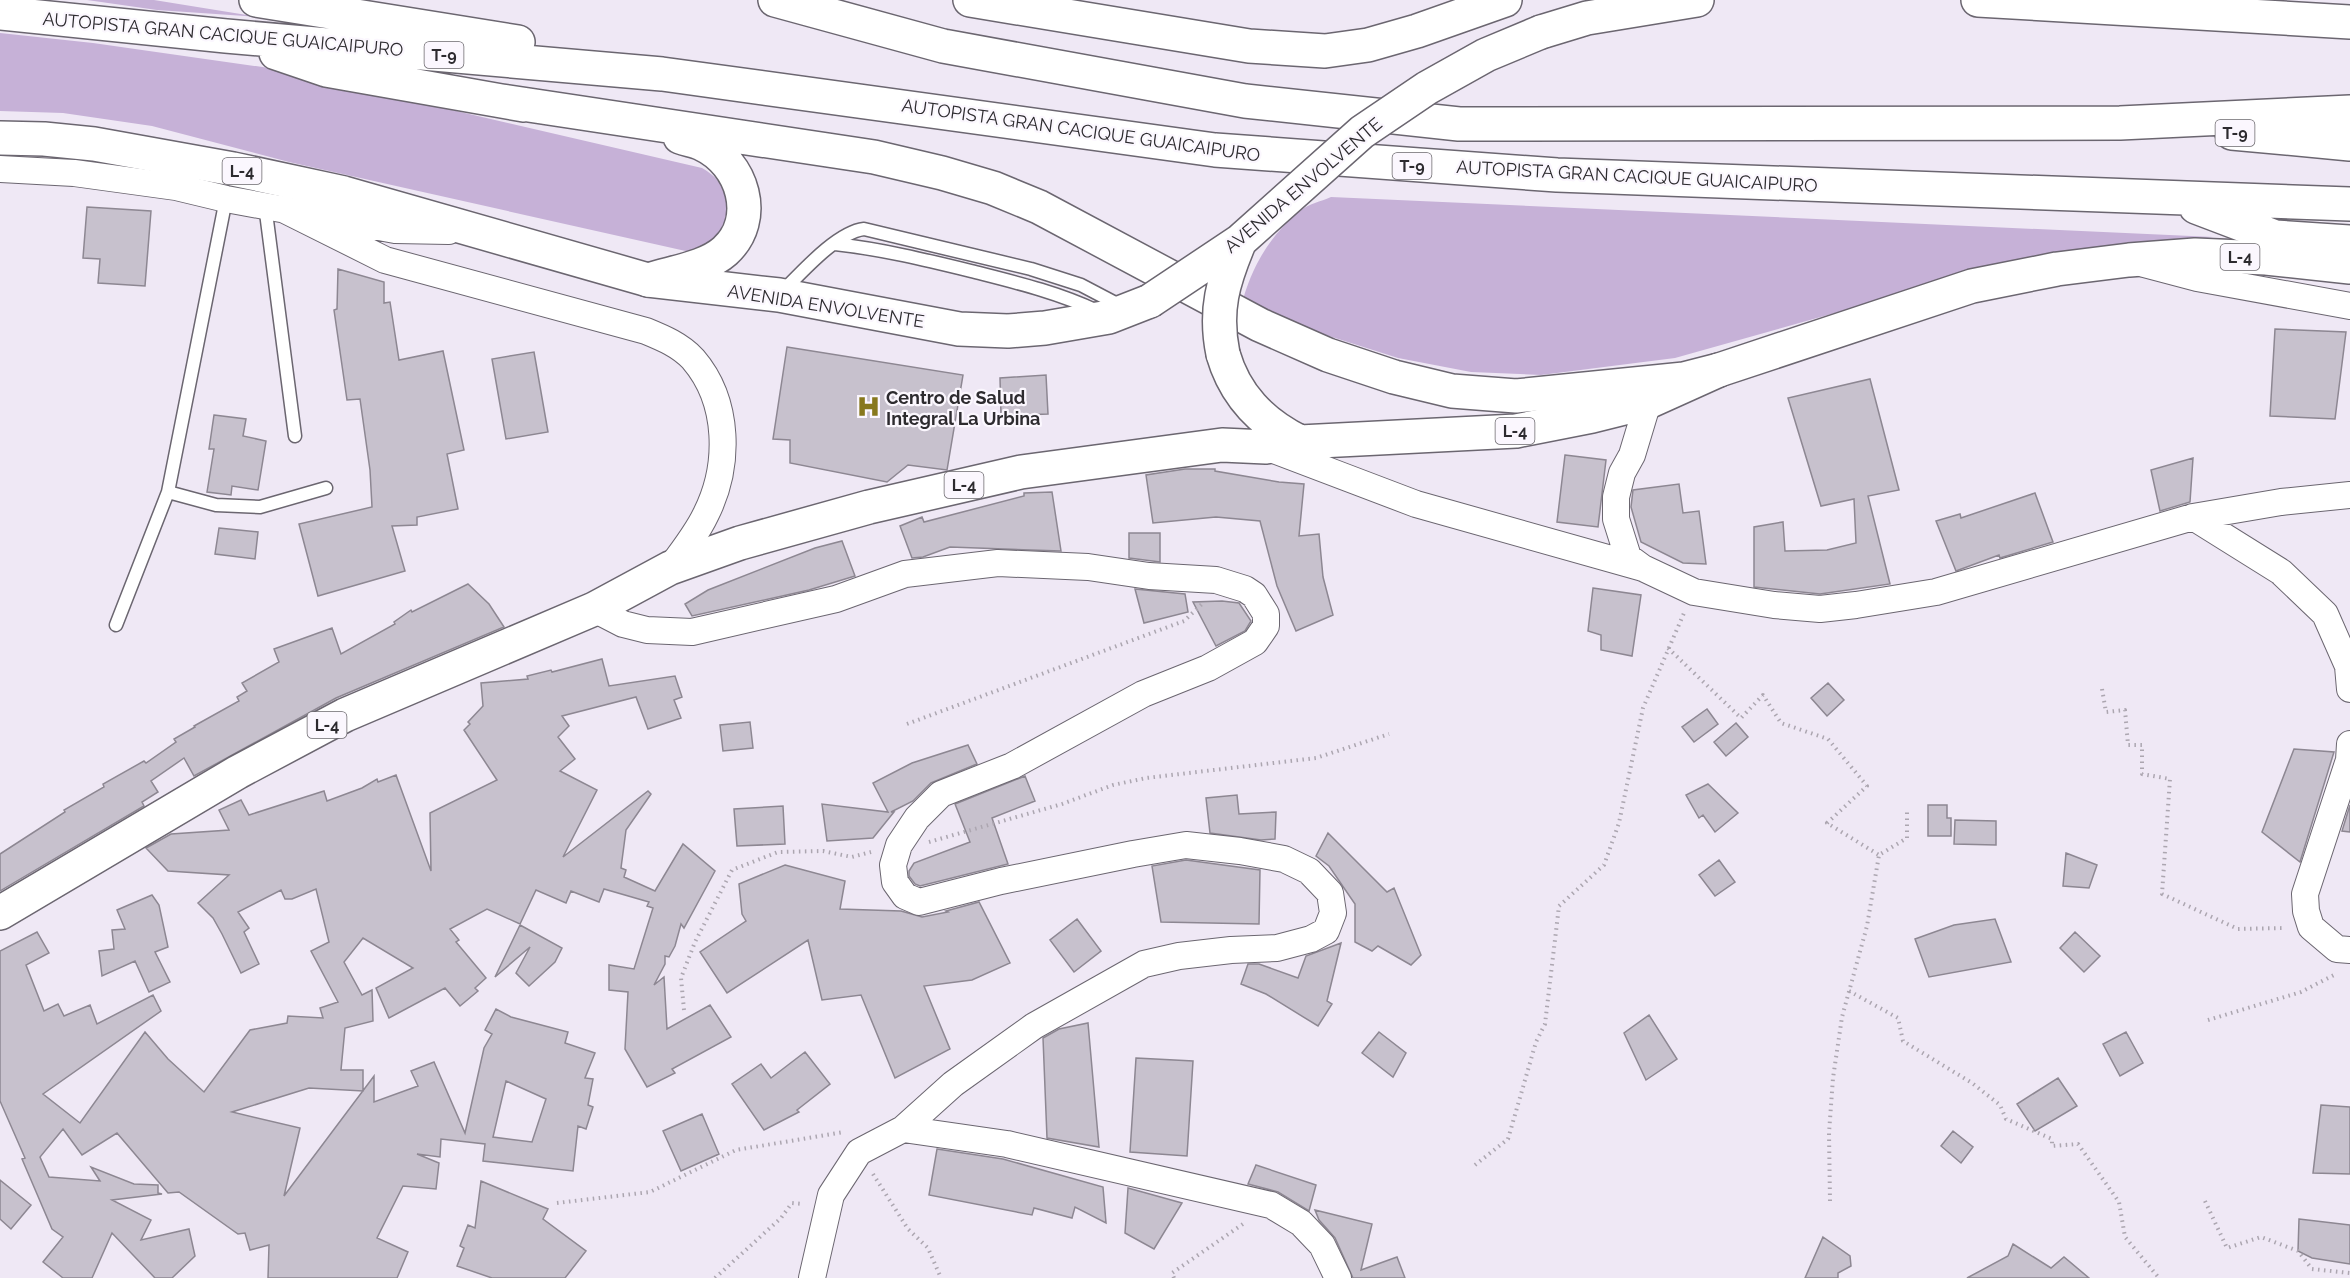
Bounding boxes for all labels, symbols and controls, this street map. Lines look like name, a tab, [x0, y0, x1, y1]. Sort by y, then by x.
street label: AUTOPISTA GRAN CACIQUE GUAICAIPURO	[42, 8, 404, 60]
road number: T-9	[424, 42, 464, 68]
street label: AUTOPISTA GRAN CACIQUE GUAICAIPURO	[900, 94, 1262, 166]
street label: AVENIDA ENVOLVENTE	[1220, 113, 1386, 257]
road number: T-9	[2216, 120, 2254, 146]
road number: T-9	[1392, 153, 1432, 179]
street label: AUTOPISTA GRAN CACIQUE GUAICAIPURO	[1456, 156, 1818, 196]
road number: L-4	[222, 158, 262, 184]
road number: L-4	[2220, 244, 2260, 270]
street label: AVENIDA ENVOLVENTE	[726, 280, 926, 332]
place label: Centro de Salud Integral La Urbina	[886, 387, 1040, 429]
hospital icon: Centro de Salud Integral La Urbina	[855, 394, 881, 420]
road number: L-4	[1496, 418, 1534, 444]
road number: L-4	[944, 472, 984, 498]
road number: L-4	[308, 712, 346, 738]

